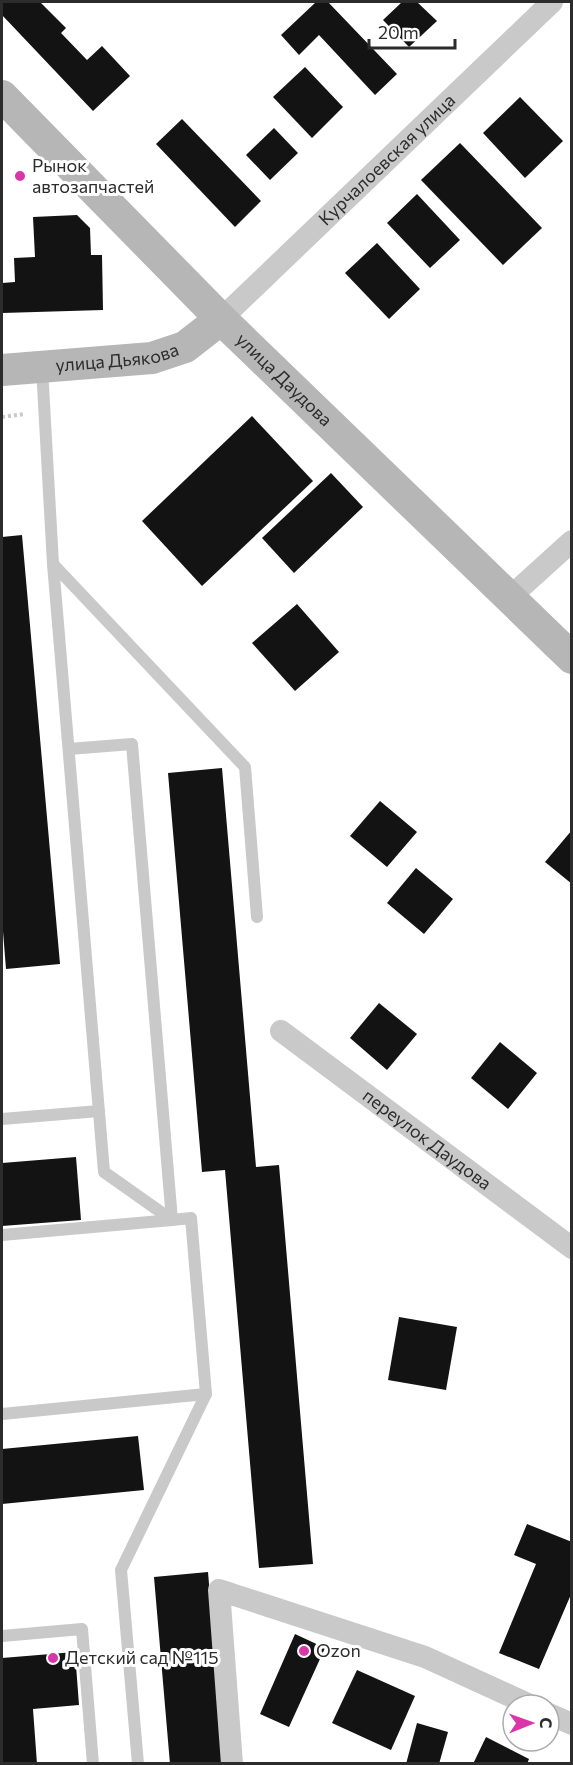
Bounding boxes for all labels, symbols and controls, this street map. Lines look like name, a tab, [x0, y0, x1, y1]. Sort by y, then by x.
scale bar	[369, 12, 454, 50]
text: 20 m	[378, 21, 419, 43]
street label: Курчалоевская улица	[314, 89, 459, 230]
place label: Рынок автозапчастей	[32, 154, 154, 197]
marker: Рынок автозапчастей	[13, 169, 27, 183]
street label: улица Даудова	[232, 328, 337, 430]
street label: улица Дьякова	[55, 338, 181, 376]
street label: переулок Даудова	[359, 1084, 496, 1194]
place label: Ozon	[316, 1639, 361, 1661]
marker: Ozon	[297, 1644, 311, 1658]
place label: Детский сад №115	[65, 1646, 219, 1668]
marker: Детский сад №115	[46, 1651, 60, 1665]
north arrow	[501, 1693, 561, 1753]
text: С	[537, 1717, 556, 1728]

